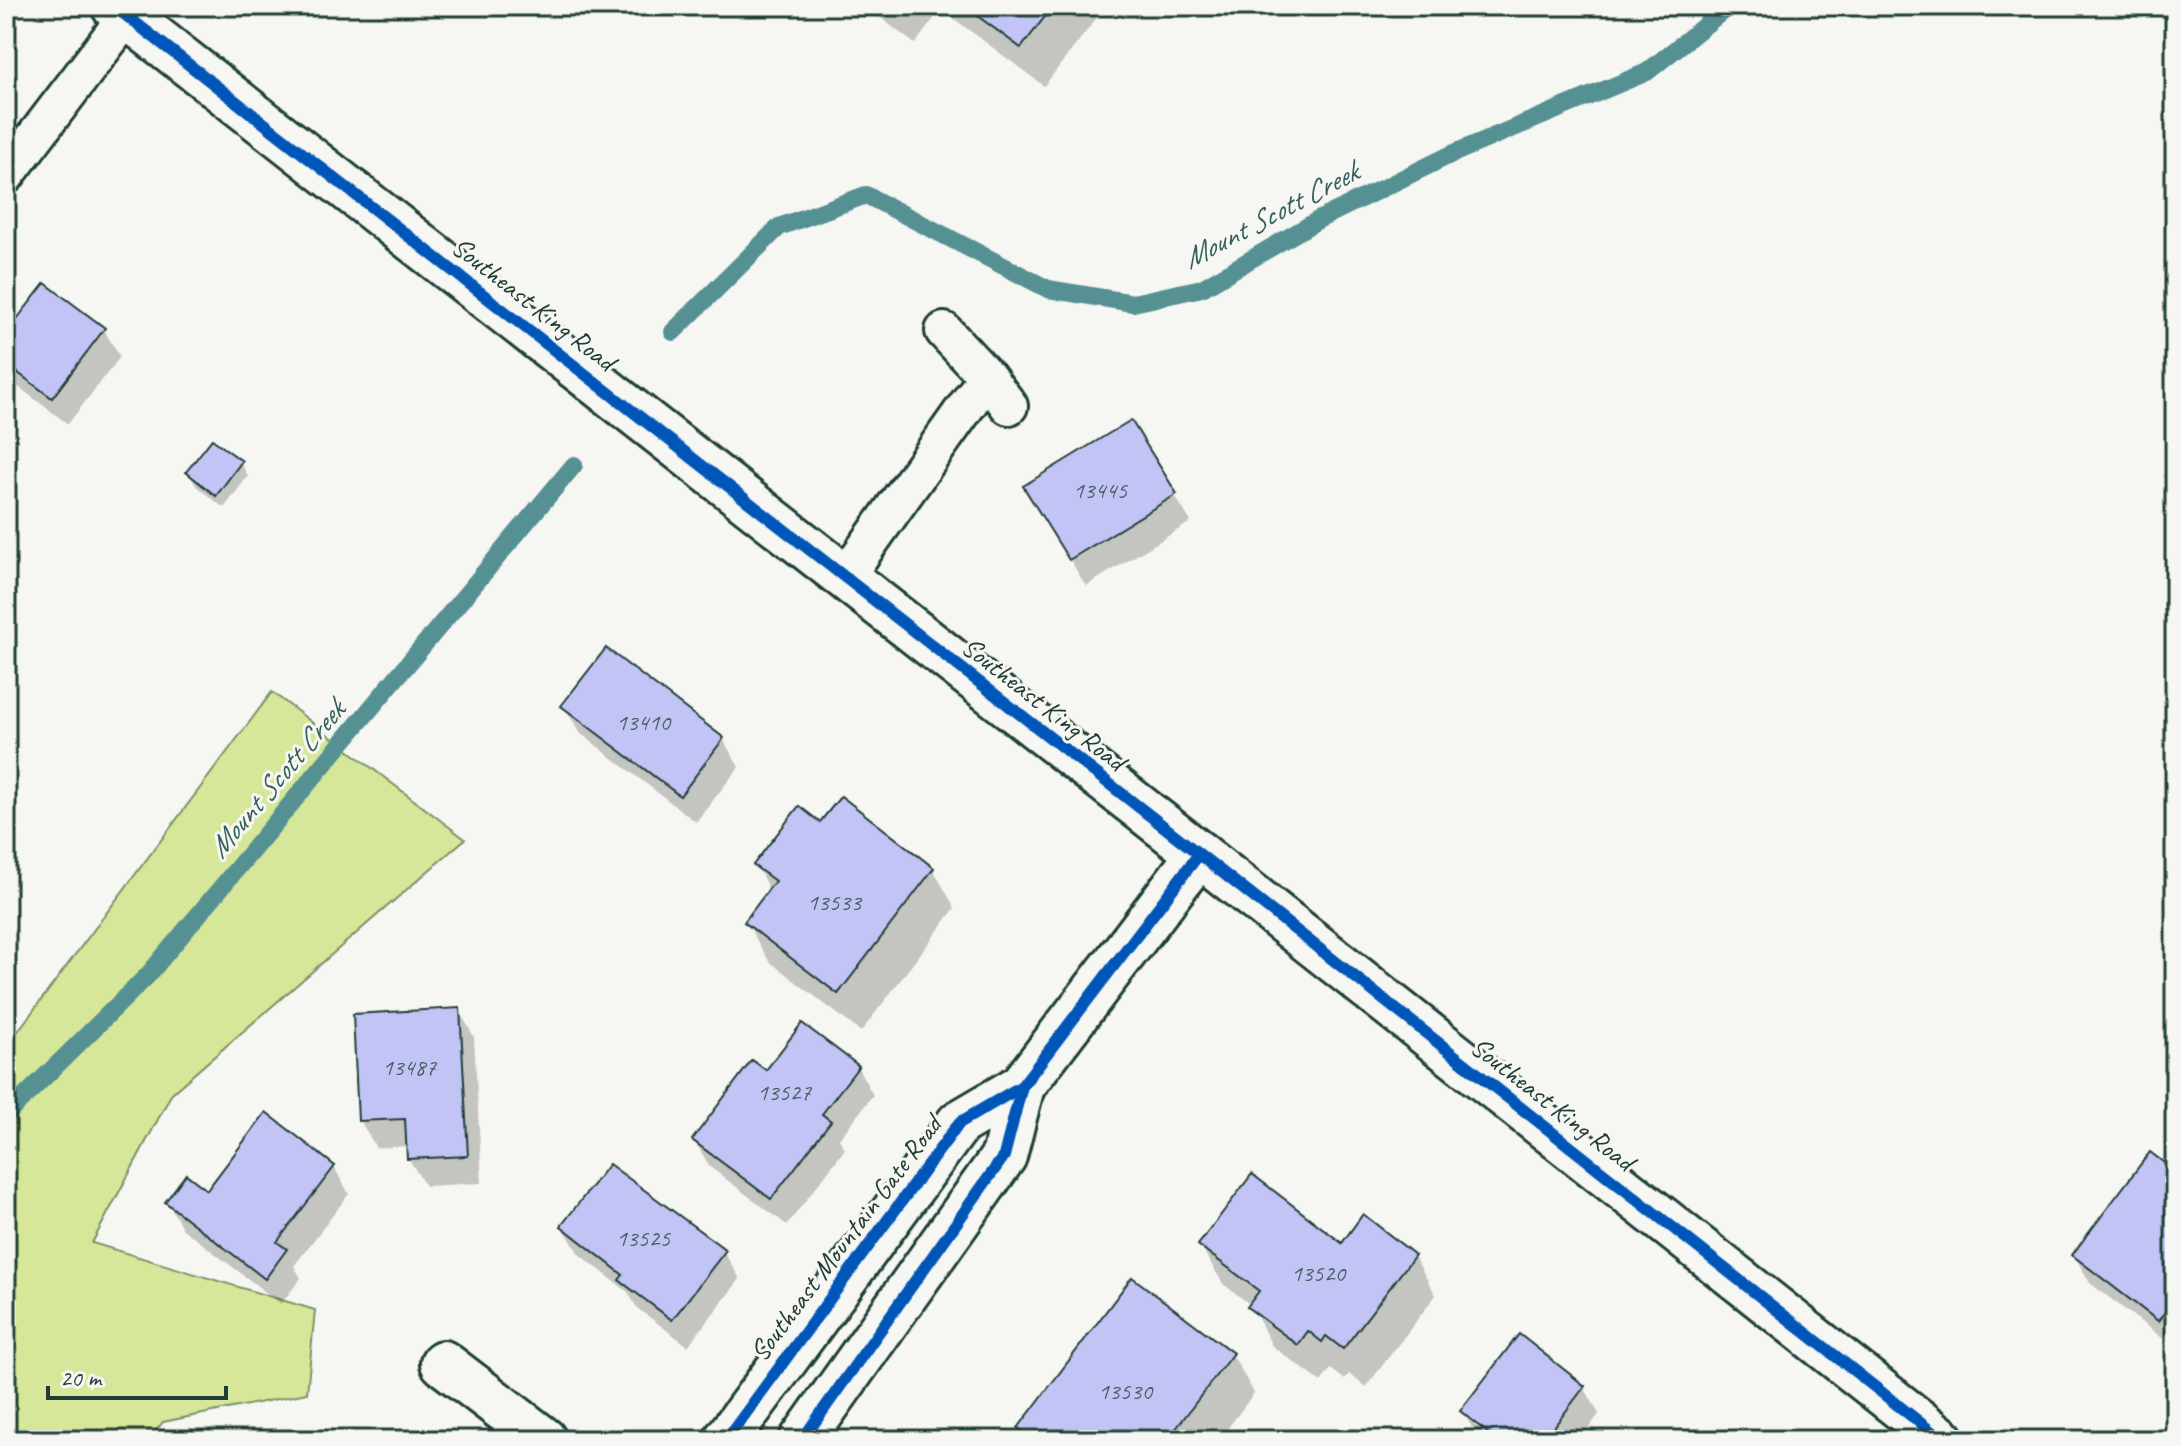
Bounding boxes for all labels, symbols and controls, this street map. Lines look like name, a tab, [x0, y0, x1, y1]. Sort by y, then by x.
water label: Mount Scott Creek	[1176, 151, 1369, 277]
street label: Southeast King Road	[445, 229, 626, 381]
house number: 13445	[1073, 475, 1128, 505]
street label: Southeast King Road	[955, 629, 1136, 781]
water label: Mount Scott Creek	[199, 689, 356, 865]
house number: 13410	[616, 707, 672, 737]
house number: 13533	[807, 887, 863, 917]
street label: Southeast King Road	[1464, 1029, 1645, 1181]
house number: 13487	[382, 1052, 437, 1082]
house number: 13527	[757, 1077, 812, 1107]
street label: Southeast Mountain Gate Road	[742, 1106, 951, 1368]
house number: 13525	[616, 1223, 671, 1253]
house number: 13520	[1291, 1258, 1347, 1288]
scale bar	[48, 1350, 226, 1400]
text: 20 m	[60, 1363, 103, 1393]
house number: 13530	[1098, 1376, 1154, 1406]

